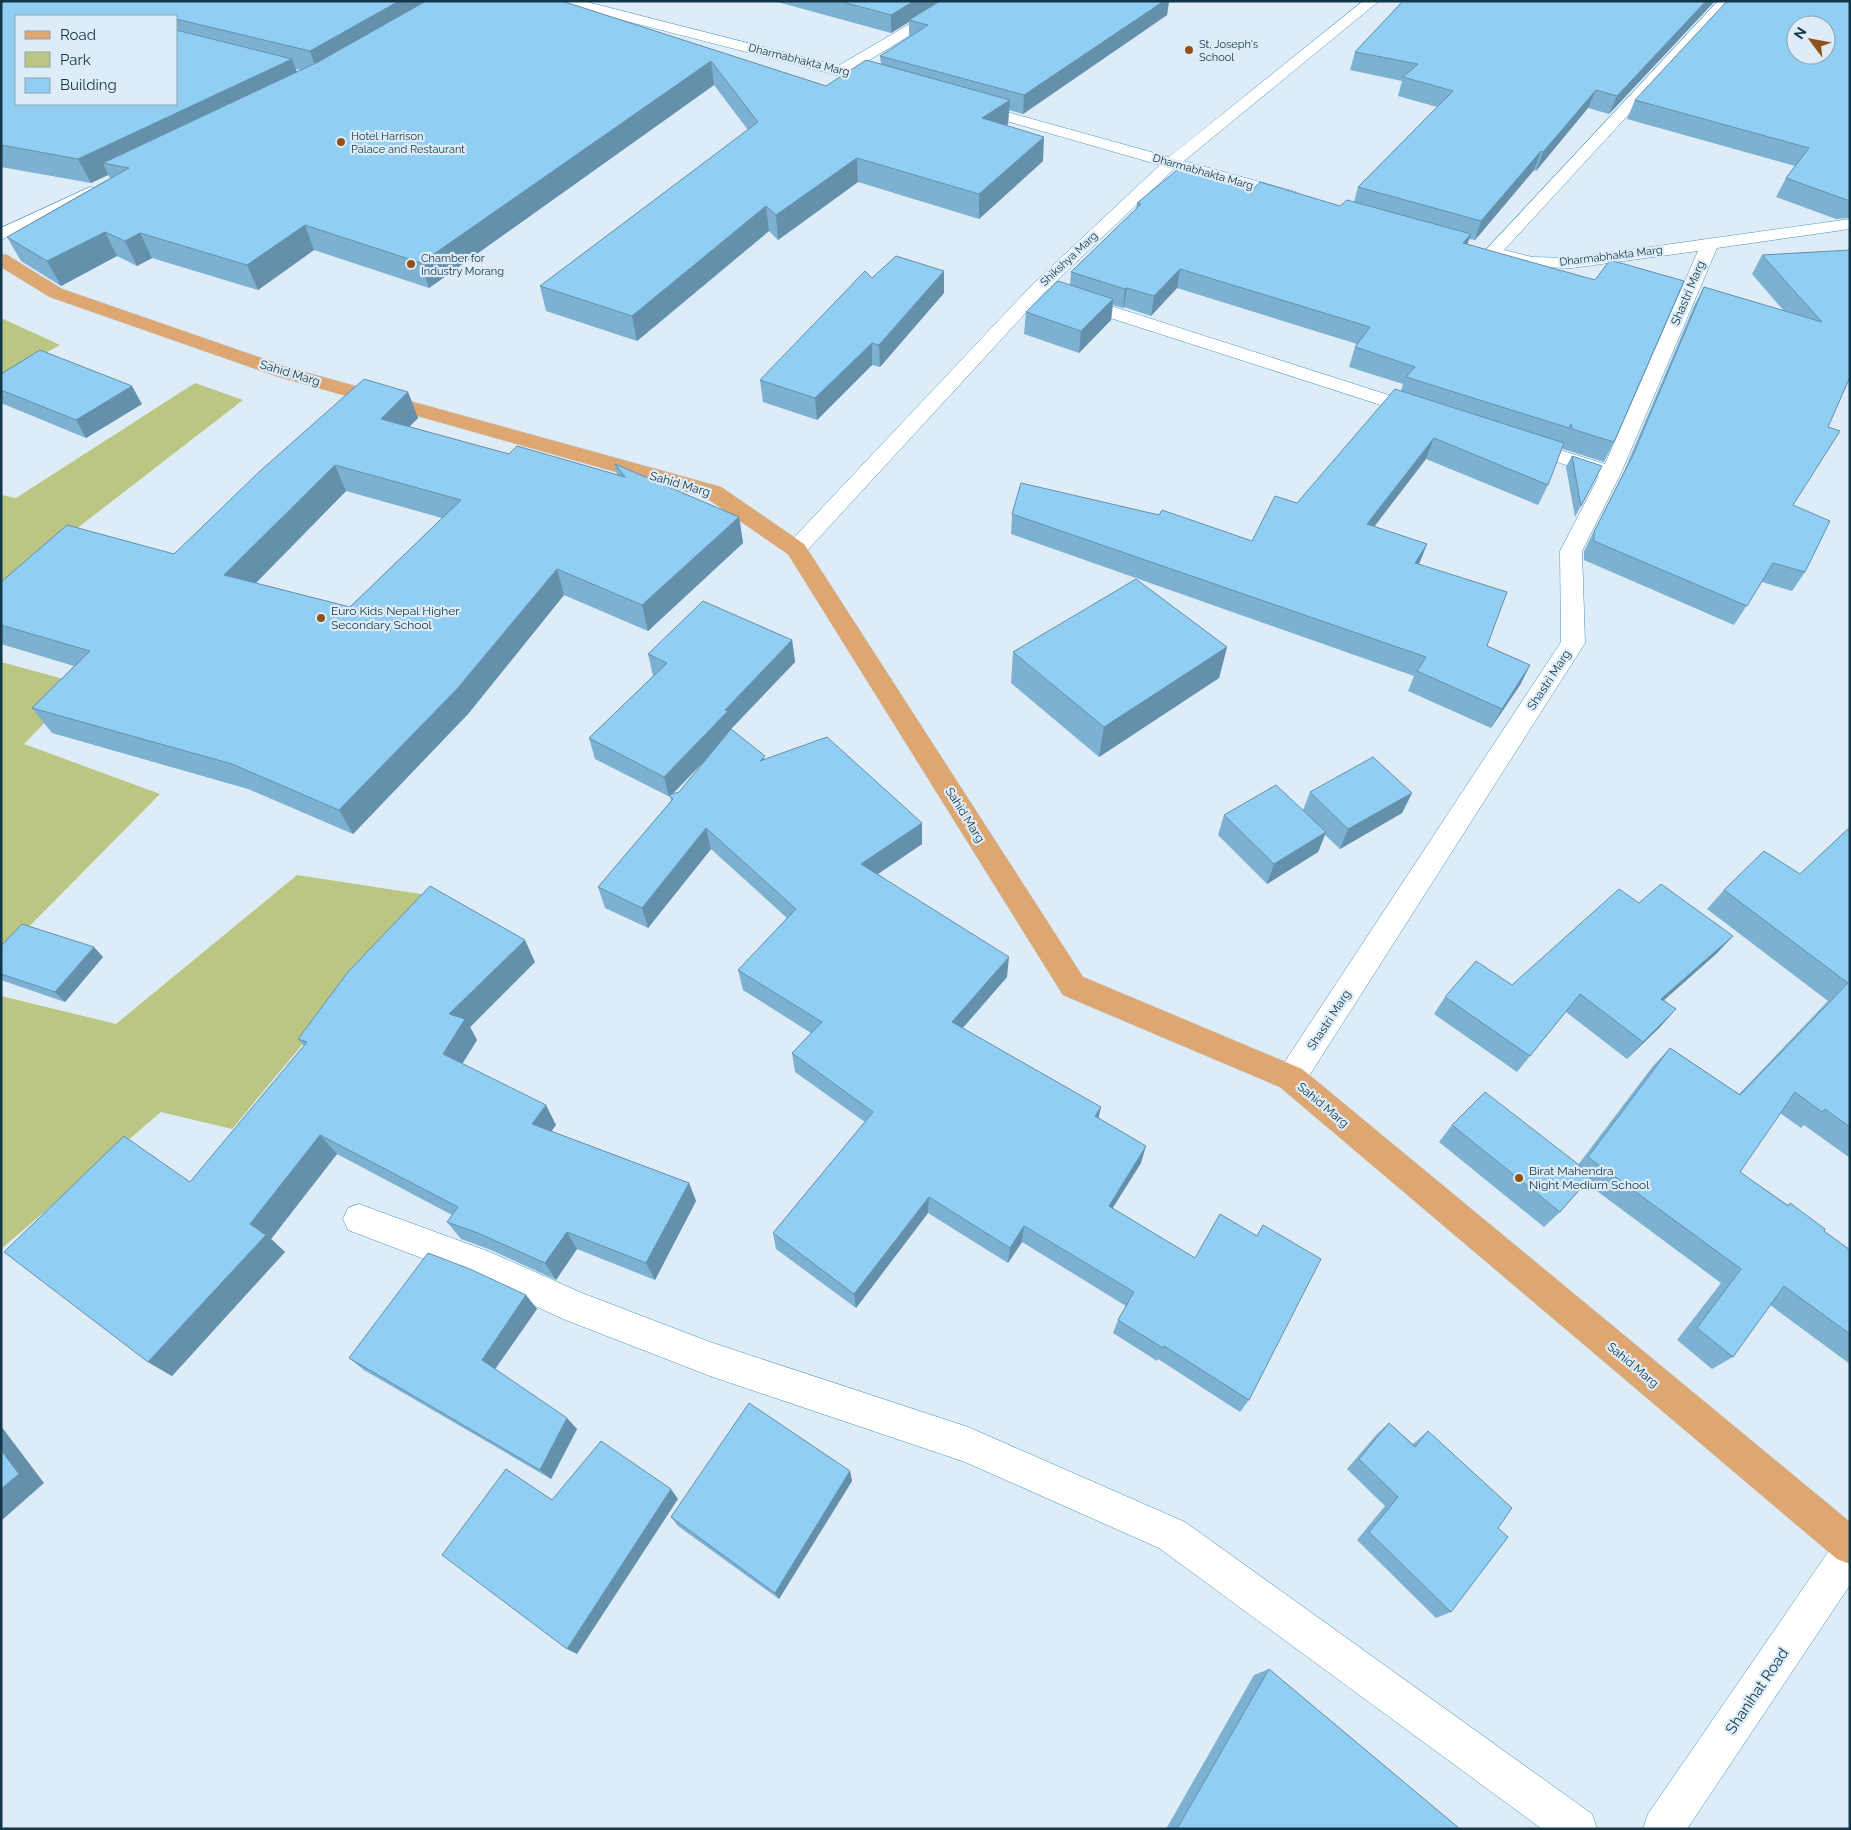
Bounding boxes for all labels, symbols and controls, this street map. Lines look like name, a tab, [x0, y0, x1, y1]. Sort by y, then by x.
legend	[15, 15, 178, 105]
north arrow	[1786, 15, 1836, 65]
text: N	[1790, 24, 1810, 42]
text: Road	[60, 26, 96, 44]
place label: St, Joseph's School	[1199, 38, 1258, 64]
street label: Dharmabhakta Marg	[747, 41, 851, 79]
marker: St, Joseph's School	[1183, 44, 1195, 56]
text: Park	[60, 51, 91, 69]
text: Building	[60, 76, 117, 94]
place label: Hotel Harrison Palace and Restaurant	[351, 130, 465, 156]
marker: Hotel Harrison Palace and Restaurant	[335, 136, 347, 148]
street label: Dharmabhakta Marg	[1151, 151, 1255, 193]
street label: Shikshya Marg	[1038, 229, 1100, 289]
street label: Dharmabhakta Marg	[1559, 243, 1663, 269]
place label: Chamber for Industry Morang	[421, 252, 504, 278]
marker: Chamber for Industry Morang	[405, 258, 417, 270]
street label: Shastri Marg	[1668, 259, 1708, 327]
street label: Sahid Marg	[258, 357, 322, 389]
street label: Sahid Marg	[648, 469, 712, 499]
place label: Euro Kids Nepal Higher Secondary School	[331, 604, 460, 632]
marker: Euro Kids Nepal Higher Secondary School	[315, 612, 327, 624]
street label: Shastri Marg	[1524, 647, 1574, 713]
street label: Sahid Marg	[943, 785, 987, 845]
street label: Shastri Marg	[1304, 987, 1354, 1053]
street label: Sahid Marg	[1295, 1080, 1351, 1130]
place label: Birat Mahendra Night Medium School	[1529, 1164, 1650, 1192]
marker: Birat Mahendra Night Medium School	[1513, 1172, 1525, 1184]
street label: Sahid Marg	[1605, 1340, 1661, 1390]
street label: Shanihat Road	[1722, 1645, 1792, 1737]

